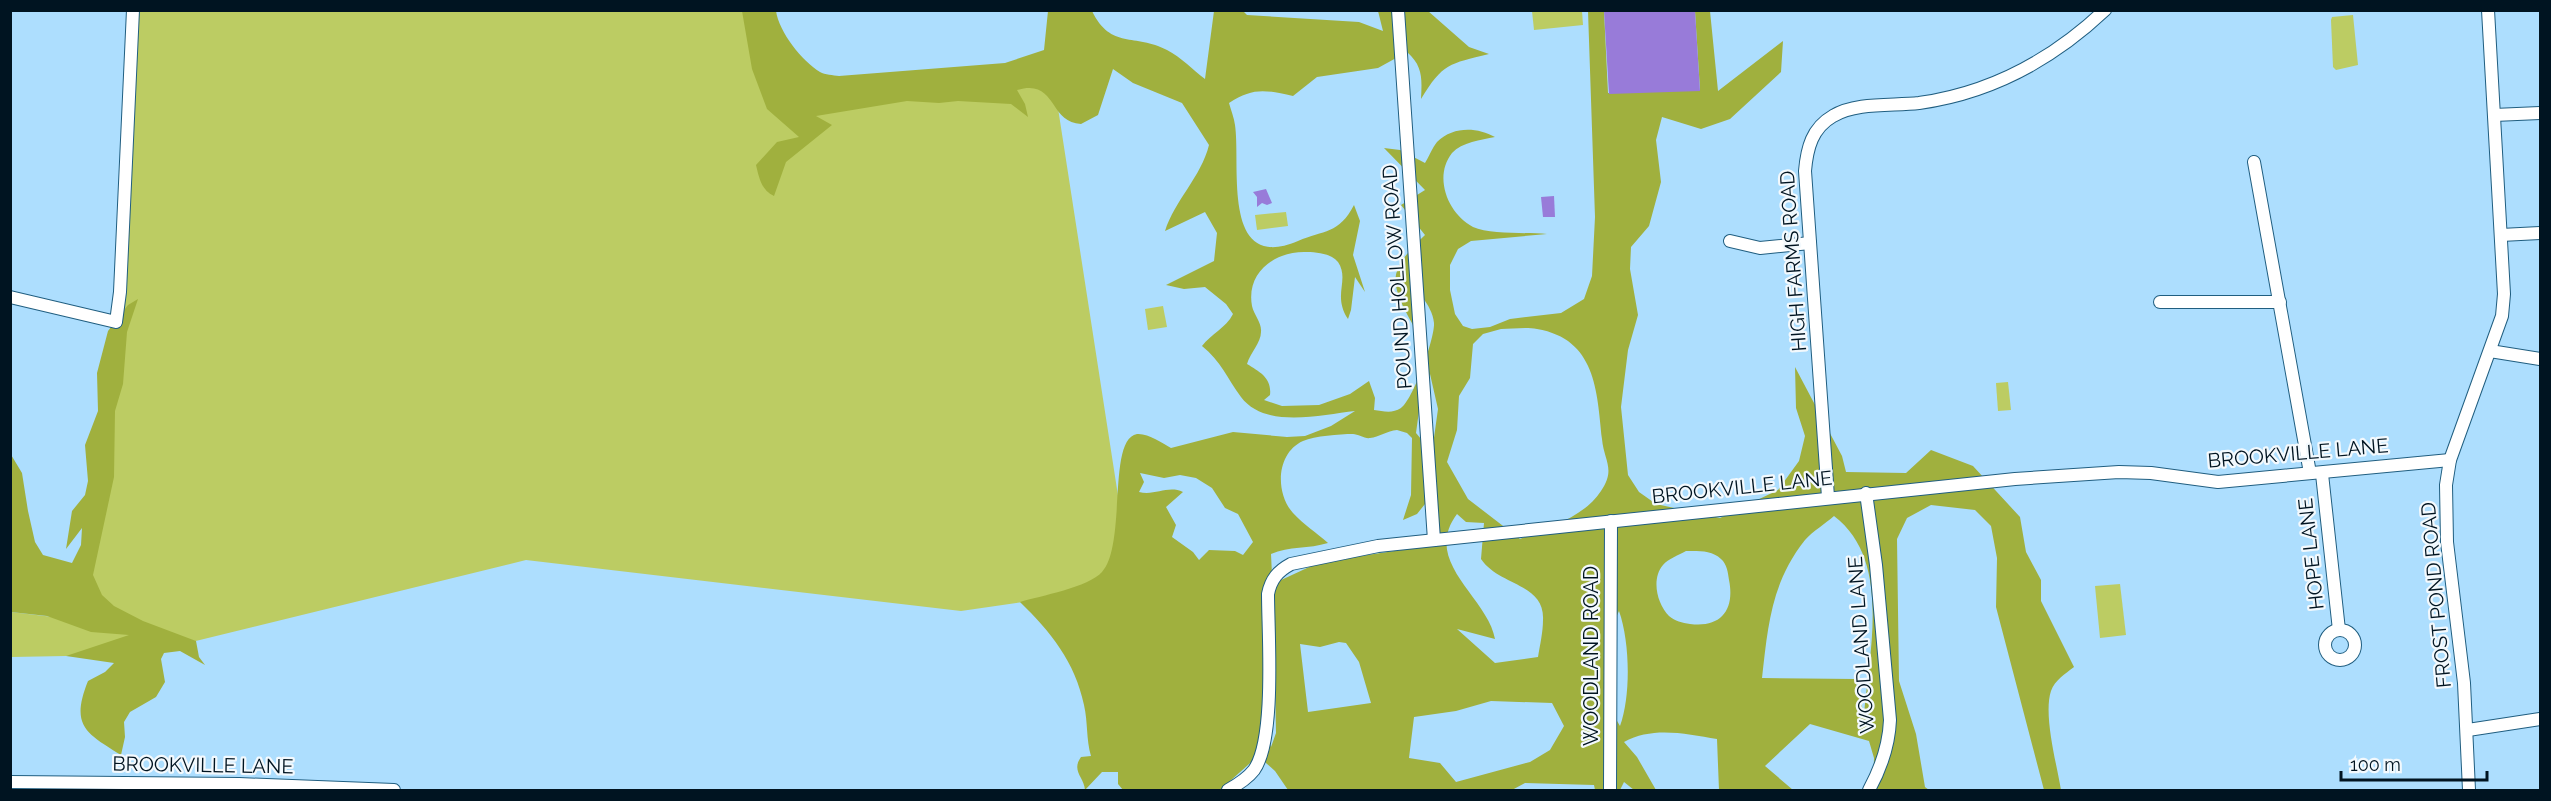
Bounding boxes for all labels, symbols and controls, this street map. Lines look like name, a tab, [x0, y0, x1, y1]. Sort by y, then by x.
street label: POUND HOLLOW ROAD	[1377, 164, 1417, 390]
street label: HIGH FARMS ROAD	[1775, 170, 1811, 352]
street label: BROOKVILLE LANE	[2207, 433, 2389, 473]
street label: BROOKVILLE LANE	[1651, 466, 1833, 508]
street label: HOPE LANE	[2293, 497, 2329, 611]
street label: FROST POND ROAD	[2416, 501, 2456, 689]
street label: WOODLAND LANE	[1843, 556, 1879, 734]
street label: WOODLAND ROAD	[1579, 566, 1603, 746]
scale bar	[2341, 744, 2486, 782]
street label: BROOKVILLE LANE	[112, 751, 294, 779]
text: 100 m	[2350, 754, 2401, 775]

